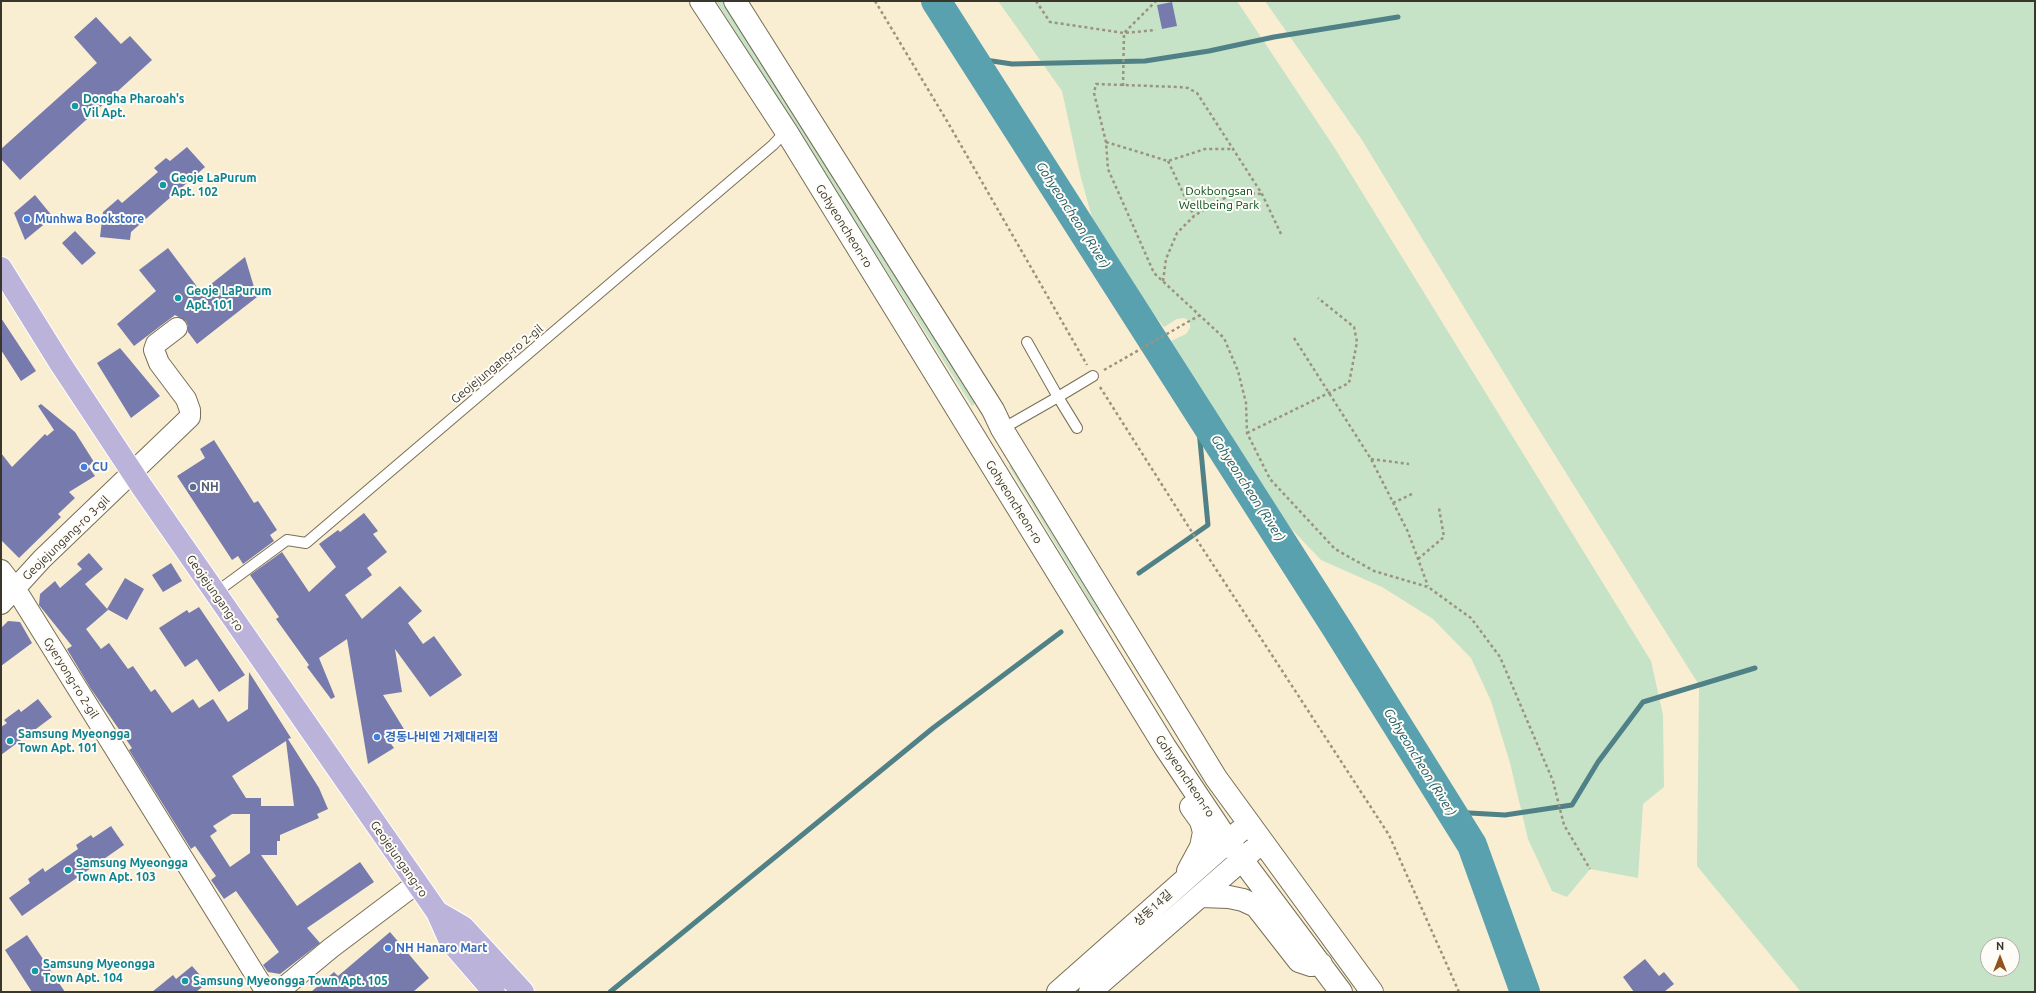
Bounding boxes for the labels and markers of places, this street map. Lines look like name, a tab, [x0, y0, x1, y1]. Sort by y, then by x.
place label: Dongha Pharoah's Vil Apt.	[83, 92, 185, 120]
marker: Dongha Pharoah's Vil Apt.	[70, 101, 80, 111]
place label: Geoje LaPurum Apt. 102	[171, 171, 257, 199]
marker: Geoje LaPurum Apt. 102	[158, 180, 168, 190]
place label: Munhwa Bookstore	[35, 212, 144, 226]
marker: Munhwa Bookstore	[22, 214, 32, 224]
place label: Geoje LaPurum Apt. 101	[186, 284, 272, 312]
marker: Geoje LaPurum Apt. 101	[173, 293, 183, 303]
place label: CU	[92, 460, 108, 474]
marker: CU	[79, 462, 89, 472]
place label: NH	[201, 480, 219, 494]
marker: NH	[188, 482, 198, 492]
place label: Samsung Myeongga Town Apt. 101	[18, 727, 130, 755]
place label: 경동나비엔 거제대리점	[385, 730, 498, 744]
marker: 경동나비엔 거제대리점	[372, 732, 382, 742]
marker: Samsung Myeongga Town Apt. 101	[5, 736, 15, 746]
place label: Samsung Myeongga Town Apt. 103	[76, 856, 188, 884]
marker: Samsung Myeongga Town Apt. 103	[63, 865, 73, 875]
place label: NH Hanaro Mart	[396, 941, 487, 955]
marker: NH Hanaro Mart	[383, 943, 393, 953]
place label: Samsung Myeongga Town Apt. 104	[43, 957, 155, 985]
marker: Samsung Myeongga Town Apt. 104	[30, 966, 40, 976]
place label: Samsung Myeongga Town Apt. 105	[193, 974, 388, 988]
marker: Samsung Myeongga Town Apt. 105	[180, 976, 190, 986]

